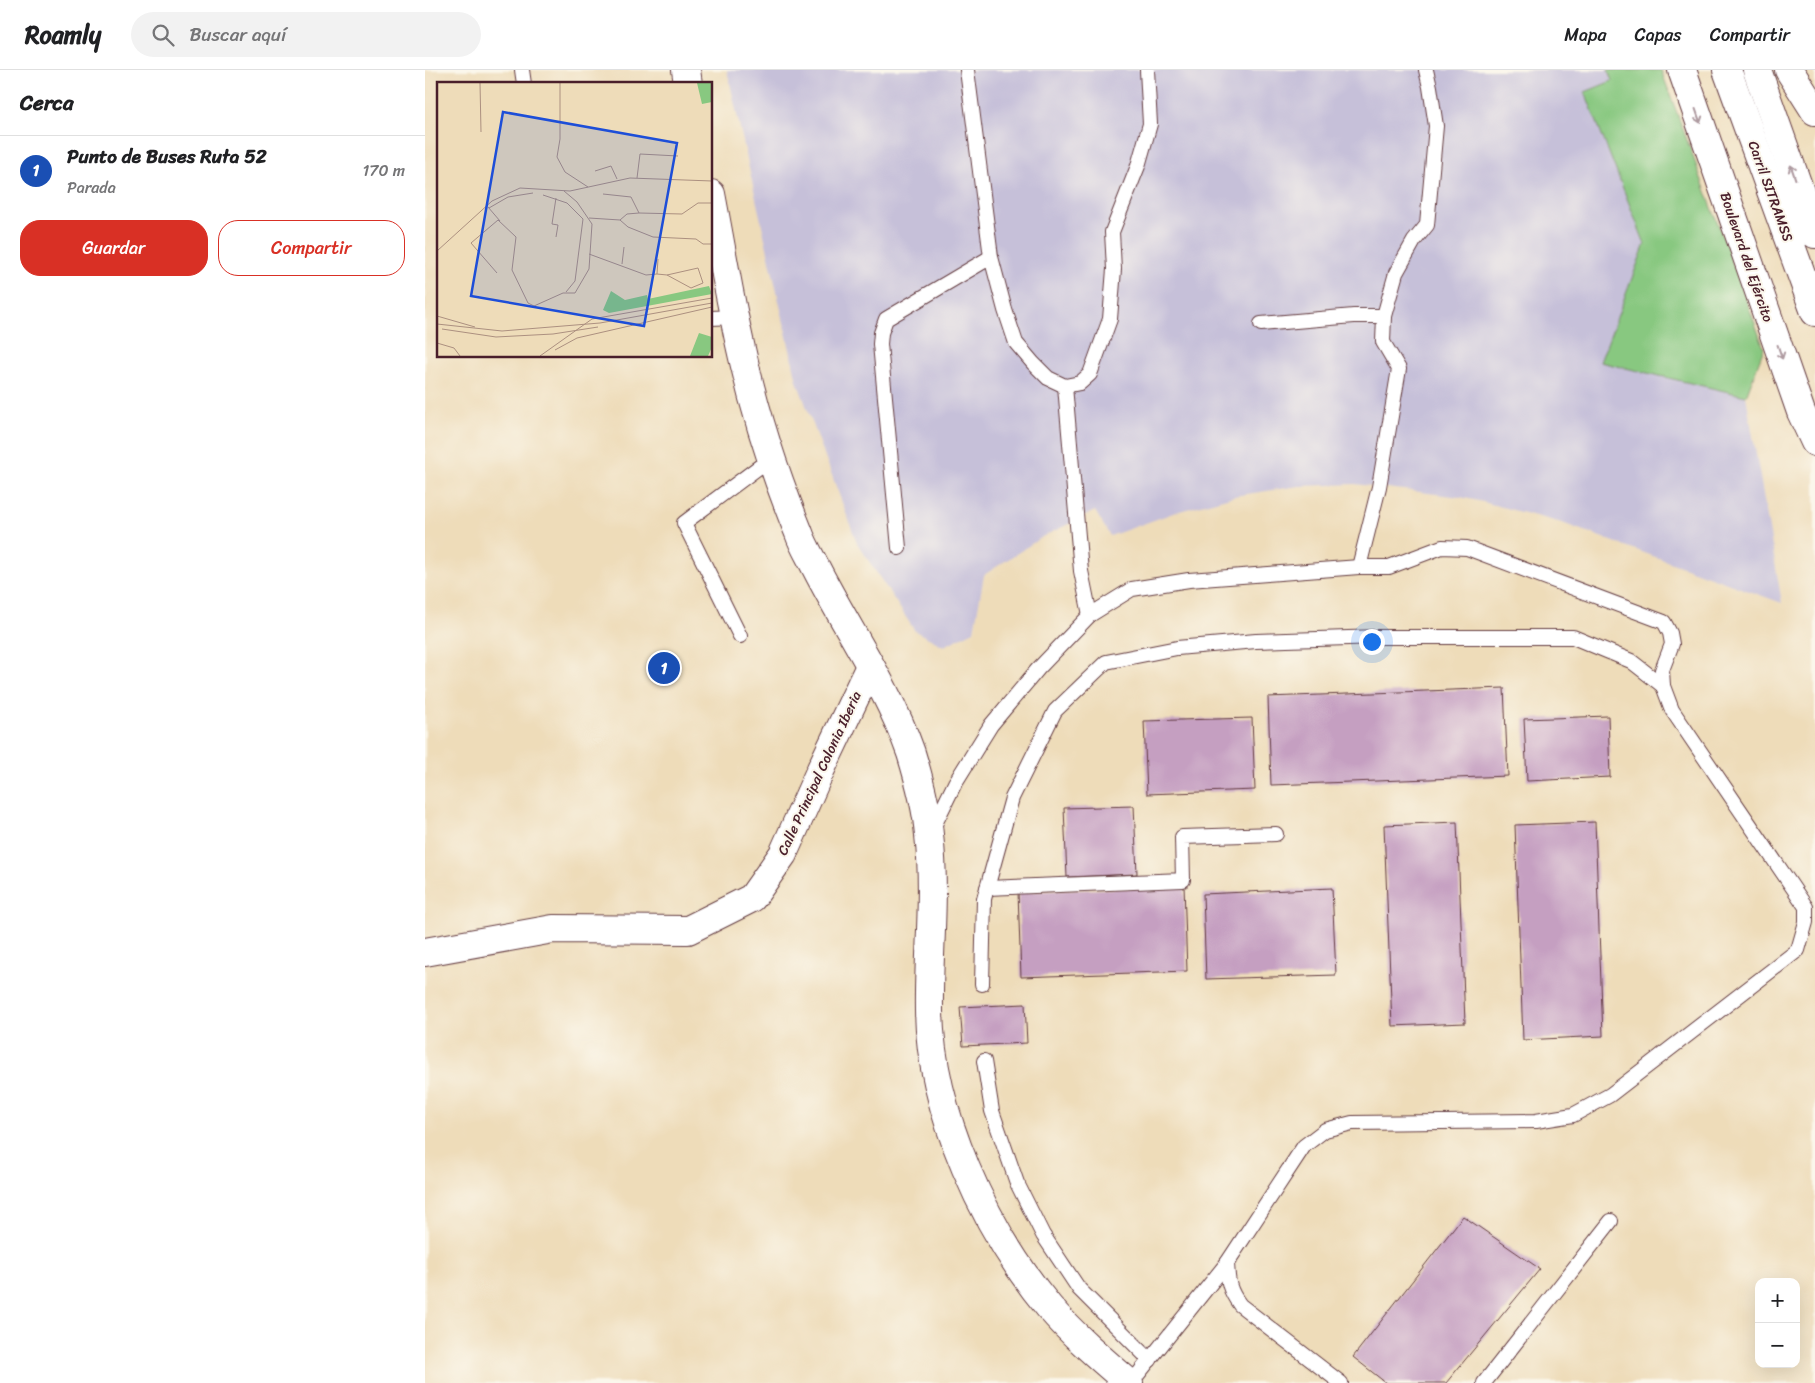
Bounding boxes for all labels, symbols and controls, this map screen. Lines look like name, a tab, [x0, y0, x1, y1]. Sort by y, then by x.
search box	[131, 12, 481, 57]
text: Roamly	[25, 14, 101, 56]
text: Buscar aquí	[189, 18, 286, 51]
text: Mapa	[1564, 19, 1607, 51]
text: Capas	[1635, 19, 1682, 51]
text: Compartir	[1710, 19, 1790, 51]
icon: search	[149, 21, 177, 49]
inset map	[437, 82, 713, 358]
text: Cerca	[20, 84, 74, 122]
one-way arrow	[1694, 108, 1704, 124]
street label: Carril SITRAMSS	[1741, 137, 1801, 246]
text: Punto de Buses Ruta 52	[67, 140, 267, 173]
text: 1	[33, 156, 39, 185]
text: 170 m	[362, 156, 405, 185]
one-way arrow	[1788, 164, 1797, 180]
text: Parada	[67, 173, 116, 202]
street label: Boulevard del Ejército	[1713, 189, 1780, 326]
button: Guardar	[20, 220, 208, 276]
button: Compartir	[218, 220, 405, 276]
one-way arrow	[1776, 344, 1786, 360]
your location	[1359, 629, 1385, 655]
pin: 1	[648, 649, 680, 687]
street label: Calle Principal Colonia Iberia	[770, 687, 869, 860]
map controls	[1755, 1278, 1800, 1368]
button: +	[1755, 1278, 1800, 1323]
button: −	[1755, 1323, 1800, 1368]

